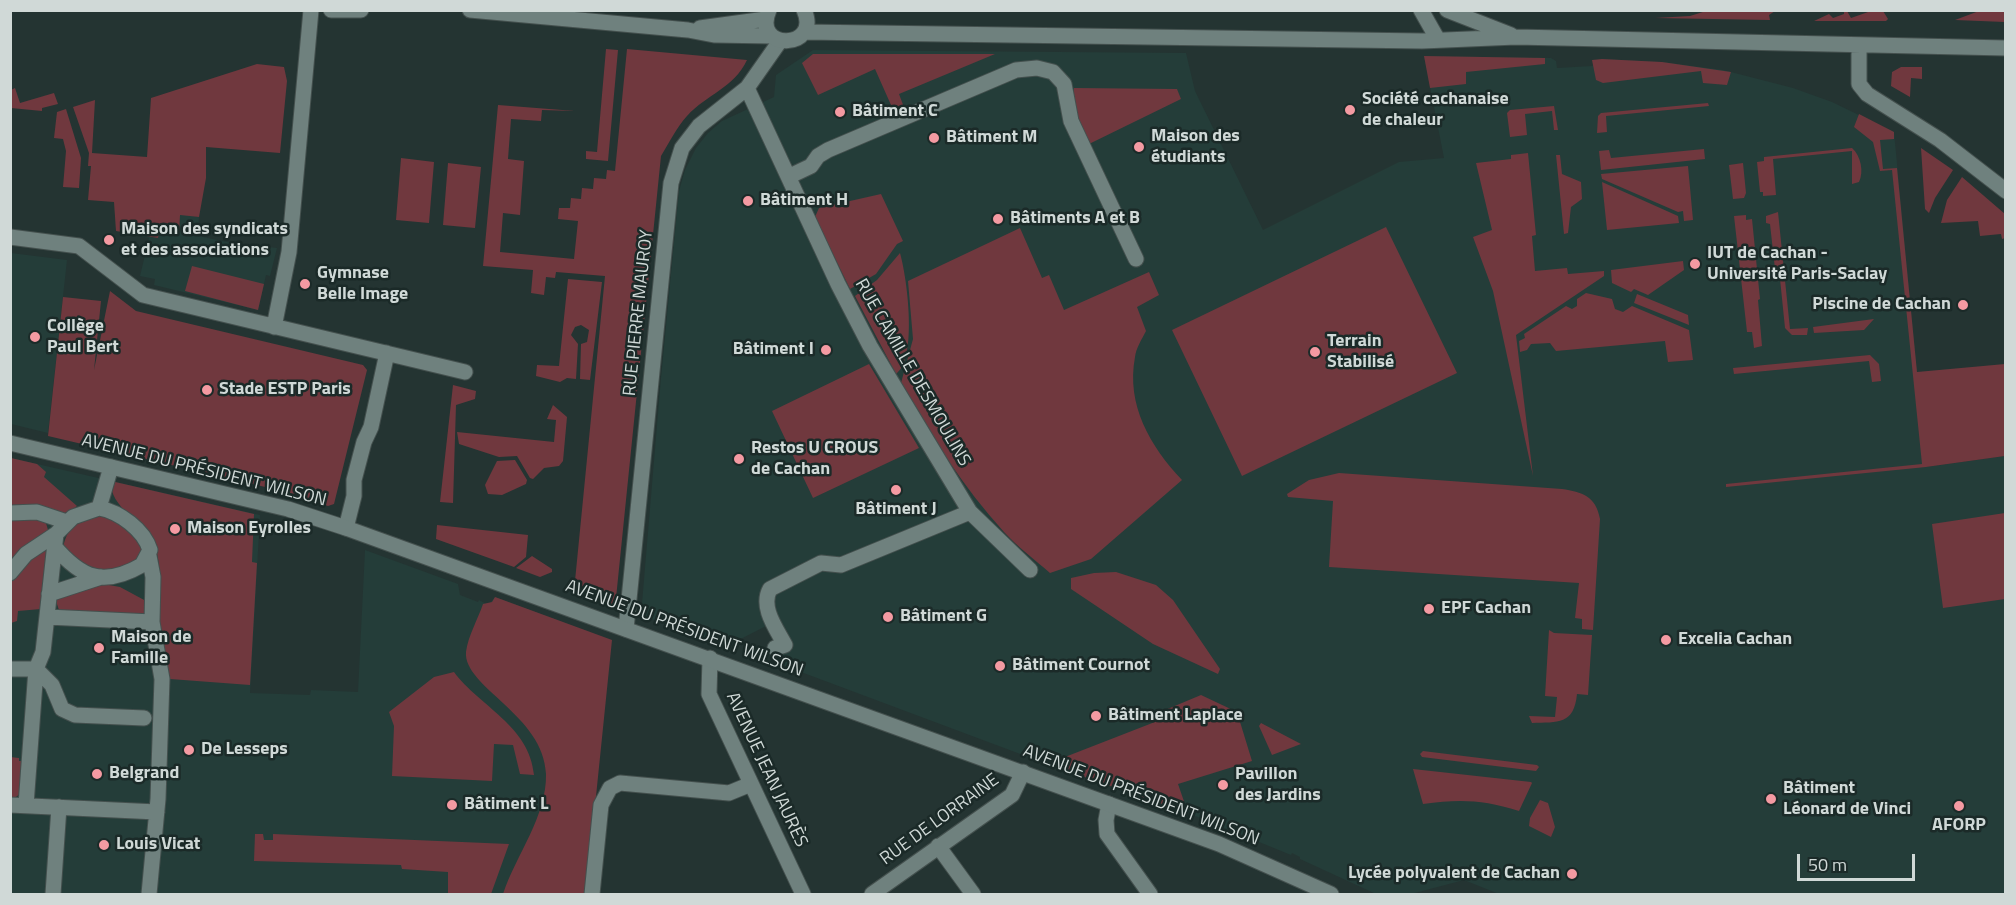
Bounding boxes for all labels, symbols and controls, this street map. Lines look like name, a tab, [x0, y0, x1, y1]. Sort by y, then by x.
place label: Société cachanaise de chaleur	[1362, 89, 1509, 132]
place label: Bâtiment C	[852, 101, 938, 123]
marker: Société cachanaise de chaleur	[1343, 103, 1357, 117]
marker: Bâtiment C	[833, 105, 847, 119]
place label: Maison des étudiants	[1151, 126, 1240, 168]
place label: Bâtiment M	[946, 127, 1038, 149]
marker: Bâtiment M	[927, 131, 941, 145]
marker: Maison des étudiants	[1132, 140, 1146, 154]
place label: Bâtiment H	[760, 190, 848, 212]
marker: Bâtiment H	[741, 194, 755, 208]
place label: Bâtiments A et B	[1010, 208, 1140, 230]
marker: Bâtiments A et B	[991, 212, 1005, 226]
place label: Maison des syndicats et des associations	[121, 219, 288, 262]
street label: RUE PIERRE MAUROY	[620, 229, 658, 397]
marker: Maison des syndicats et des associations	[102, 233, 116, 247]
place label: IUT de Cachan - Université Paris-Saclay	[1707, 243, 1887, 286]
marker: IUT de Cachan - Université Paris-Saclay	[1688, 257, 1702, 271]
place label: Gymnase Belle Image	[317, 263, 408, 306]
street label: RUE CAMILLE DESMOULINS	[849, 276, 975, 470]
marker: Gymnase Belle Image	[298, 277, 312, 291]
place label: Piscine de Cachan	[1812, 294, 1951, 316]
marker: Piscine de Cachan	[1956, 298, 1970, 312]
place label: Collège Paul Bert	[47, 316, 119, 358]
marker: Collège Paul Bert	[28, 330, 42, 344]
place label: Terrain Stabilisé	[1327, 331, 1394, 374]
place label: Bâtiment I	[733, 339, 814, 361]
marker: Bâtiment I	[819, 343, 833, 357]
marker: Terrain Stabilisé	[1308, 345, 1322, 359]
place label: Stade ESTP Paris	[219, 379, 351, 401]
marker: Stade ESTP Paris	[200, 383, 214, 397]
street label: AVENUE DU PRÉSIDENT WILSON	[79, 430, 329, 512]
place label: Restos U CROUS de Cachan	[751, 438, 878, 480]
marker: Restos U CROUS de Cachan	[732, 452, 746, 466]
marker: Bâtiment J	[889, 483, 903, 497]
place label: Bâtiment J	[855, 499, 937, 521]
place label: Maison Eyrolles	[187, 518, 311, 540]
marker: Maison Eyrolles	[168, 522, 182, 536]
street label: AVENUE DU PRÉSIDENT WILSON	[562, 576, 806, 682]
place label: EPF Cachan	[1441, 598, 1531, 620]
marker: EPF Cachan	[1422, 602, 1436, 616]
place label: Bâtiment G	[900, 606, 987, 628]
marker: Bâtiment G	[881, 610, 895, 624]
place label: Maison de Famille	[111, 627, 191, 670]
place label: Excelia Cachan	[1678, 629, 1792, 651]
marker: Excelia Cachan	[1659, 633, 1673, 647]
marker: Maison de Famille	[92, 641, 106, 655]
place label: Bâtiment Cournot	[1012, 655, 1150, 677]
marker: Bâtiment Cournot	[993, 659, 1007, 673]
street label: AVENUE JEAN JAURÈS	[721, 689, 811, 851]
place label: Bâtiment Laplace	[1108, 705, 1243, 727]
marker: Bâtiment Laplace	[1089, 709, 1103, 723]
place label: De Lesseps	[201, 739, 288, 761]
street label: AVENUE DU PRÉSIDENT WILSON	[1020, 741, 1262, 851]
marker: De Lesseps	[182, 743, 196, 757]
place label: Belgrand	[109, 763, 179, 785]
place label: Pavillon des Jardins	[1235, 764, 1321, 806]
marker: Belgrand	[90, 767, 104, 781]
street label: RUE DE LORRAINE	[876, 770, 1004, 870]
marker: Pavillon des Jardins	[1216, 778, 1230, 792]
place label: Bâtiment Léonard de Vinci	[1783, 778, 1911, 820]
marker: Bâtiment Léonard de Vinci	[1764, 792, 1778, 806]
place label: Bâtiment L	[464, 794, 549, 816]
marker: Bâtiment L	[445, 798, 459, 812]
marker: AFORP	[1952, 799, 1966, 813]
place label: AFORP	[1932, 815, 1986, 837]
place label: Louis Vicat	[116, 834, 200, 856]
marker: Louis Vicat	[97, 838, 111, 852]
scale bar	[1800, 842, 1918, 880]
text: 50 m	[1808, 851, 1847, 878]
place label: Lycée polyvalent de Cachan	[1348, 863, 1560, 885]
marker: Lycée polyvalent de Cachan	[1565, 867, 1579, 881]

